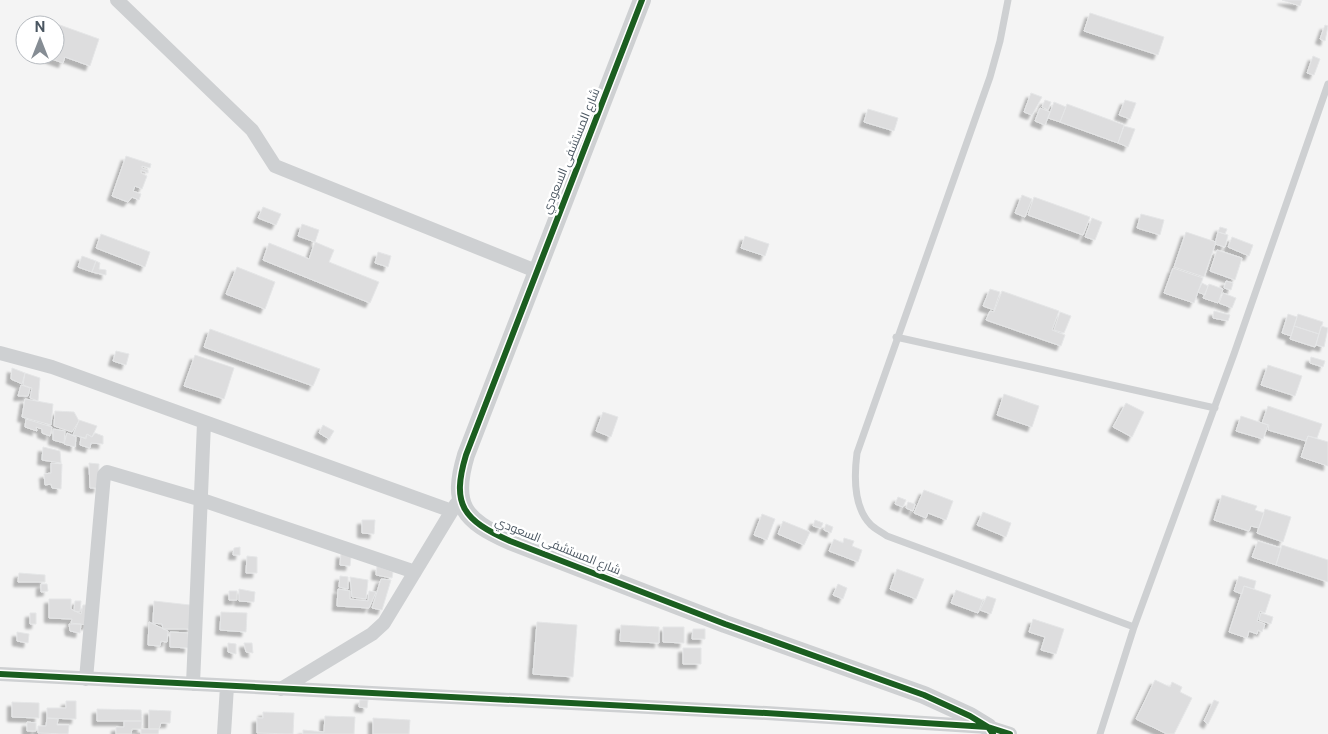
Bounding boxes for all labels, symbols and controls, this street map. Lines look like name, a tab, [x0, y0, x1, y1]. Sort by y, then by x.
north arrow	[15, 15, 65, 65]
text: N	[35, 19, 45, 35]
street label: شارع المستشفى السعودي	[539, 86, 605, 217]
street label: شارع المستشفى السعودي	[492, 514, 623, 580]

